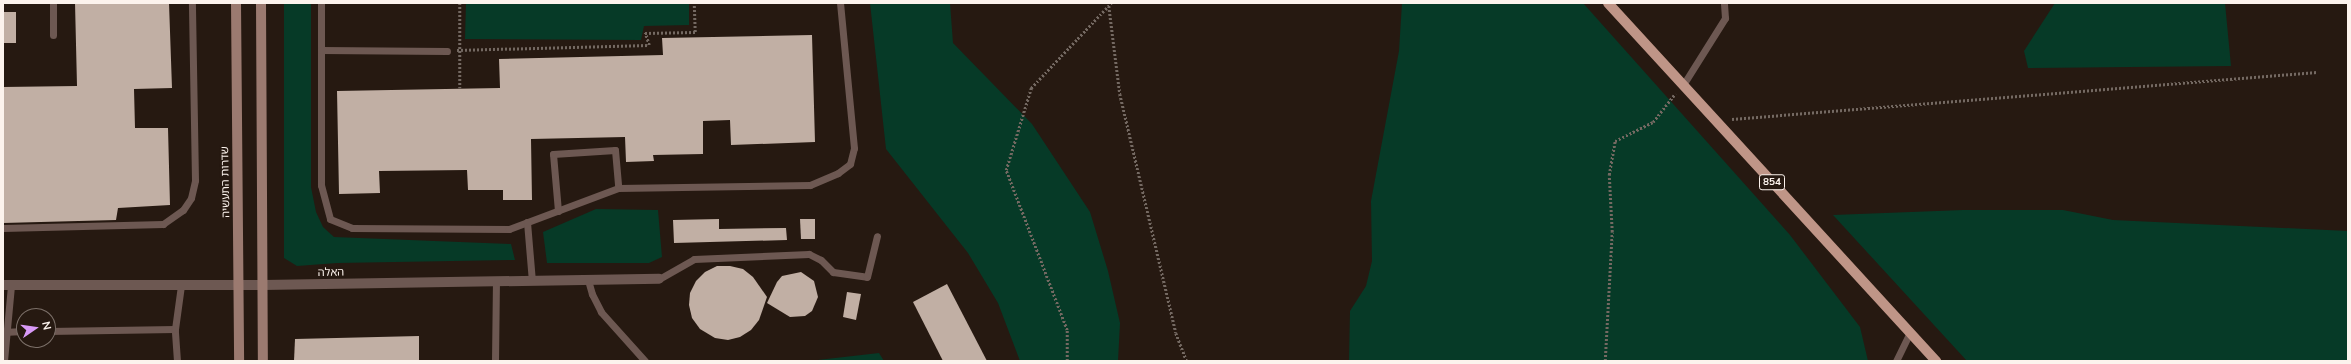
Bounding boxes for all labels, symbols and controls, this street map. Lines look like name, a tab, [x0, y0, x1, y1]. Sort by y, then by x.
street label: שדרות התעשיה	[218, 146, 232, 218]
road number: 854	[1759, 174, 1785, 190]
street label: האלה	[318, 265, 344, 279]
north arrow	[16, 308, 56, 348]
text: N	[39, 320, 54, 331]

